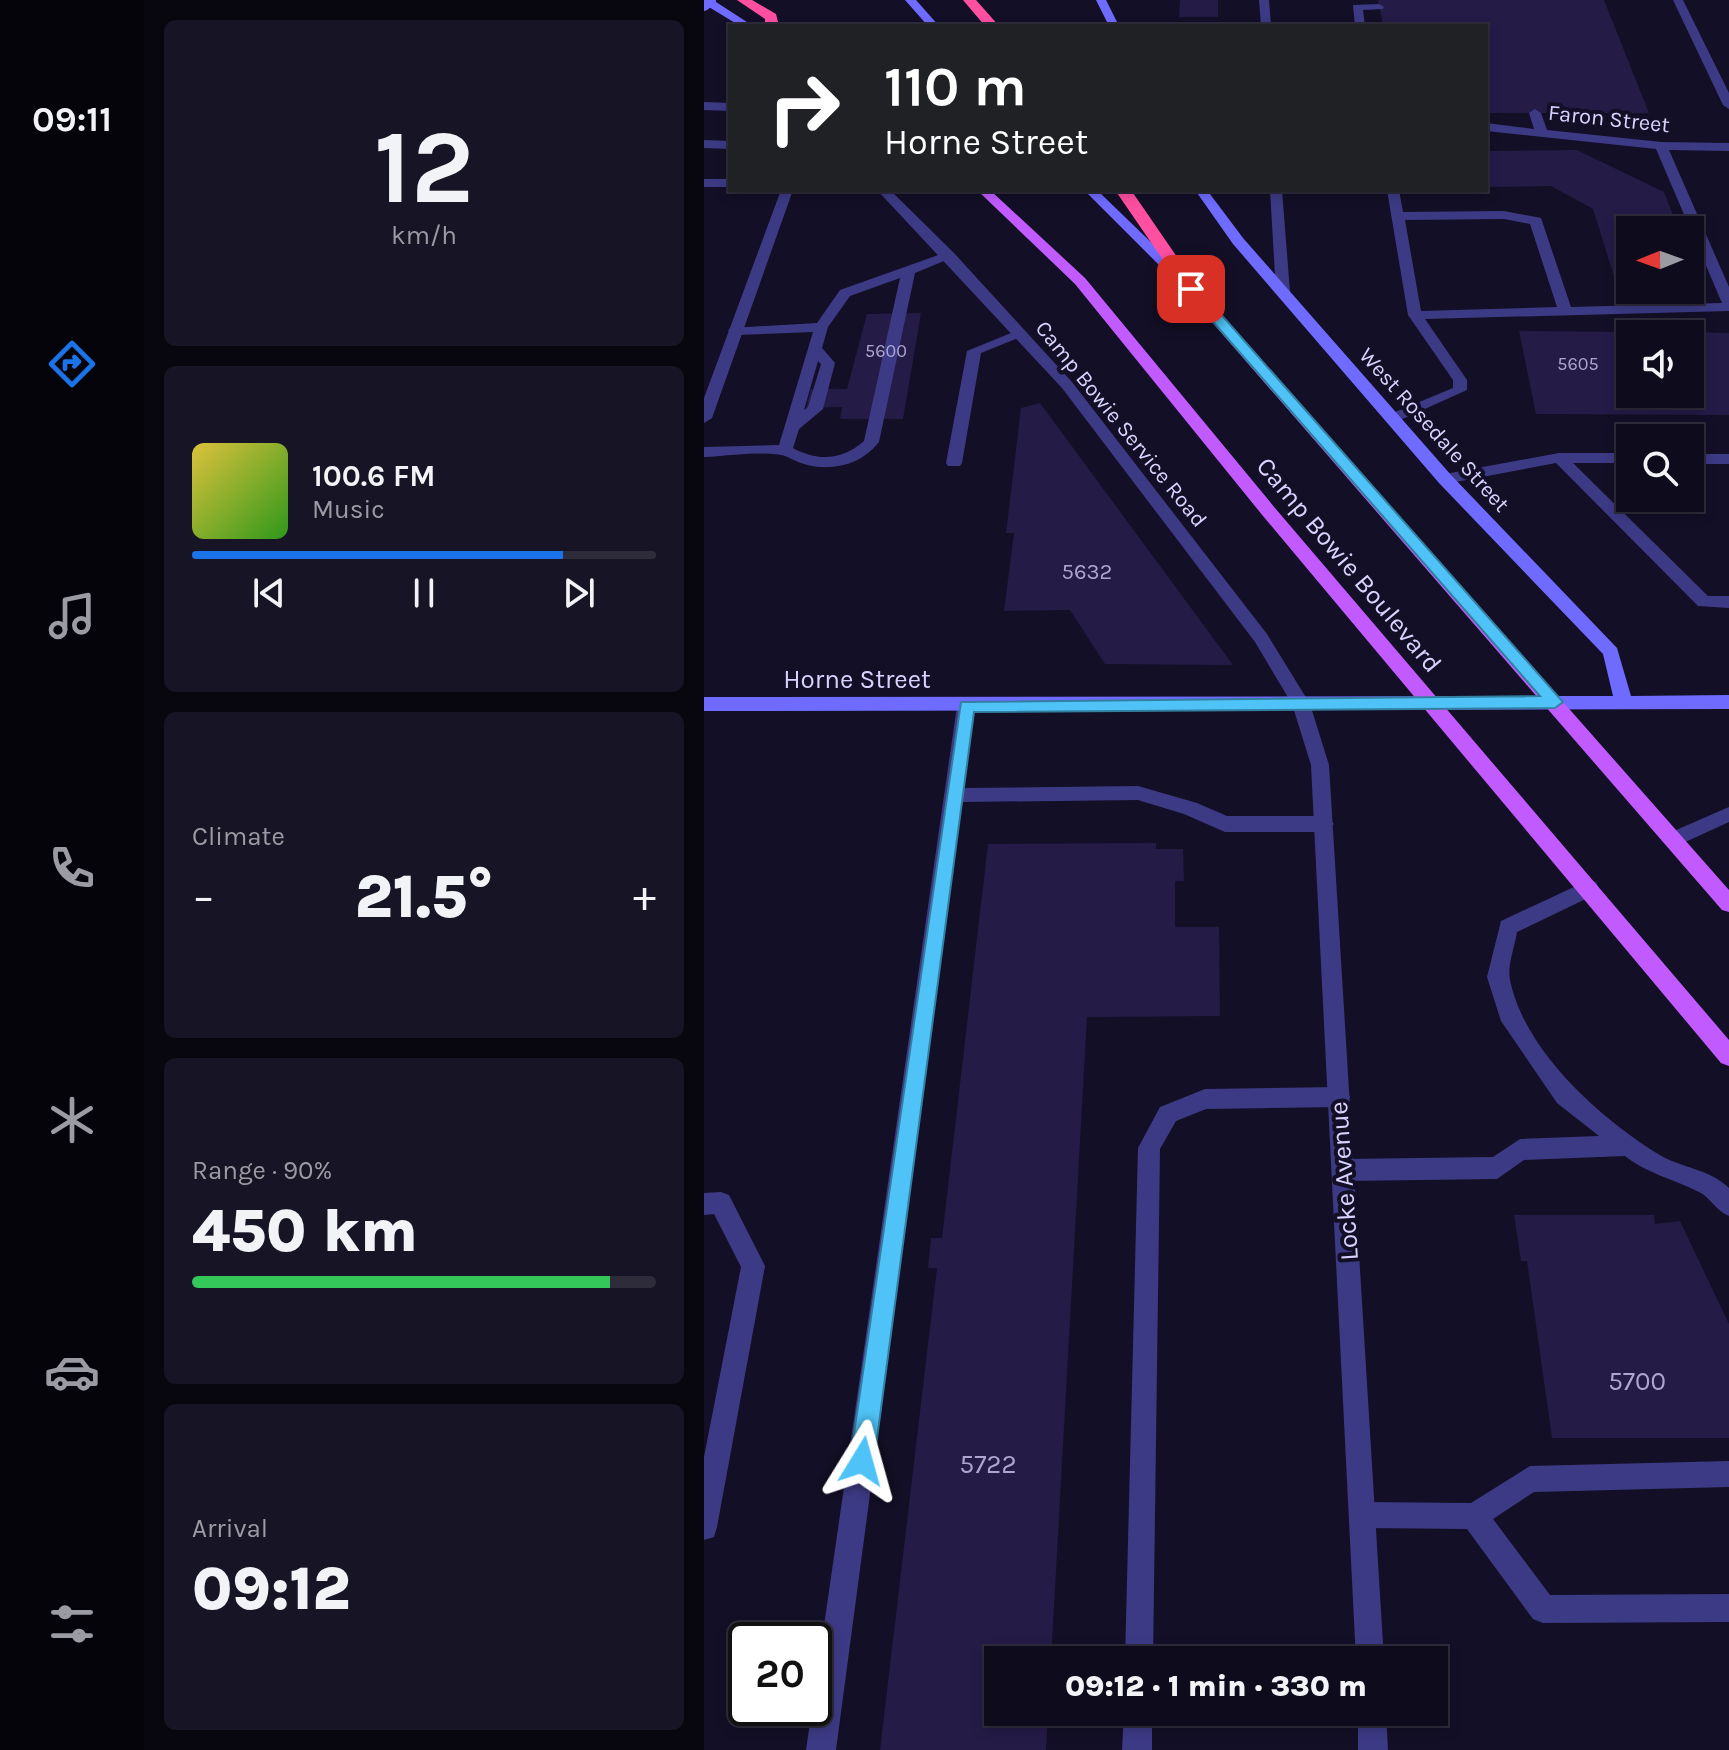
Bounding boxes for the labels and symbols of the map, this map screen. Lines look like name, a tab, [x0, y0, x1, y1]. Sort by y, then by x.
street label: Faron Street	[1547, 100, 1671, 138]
north arrow	[1616, 216, 1704, 304]
pin	[1157, 255, 1225, 323]
street label: Camp Bowie Service Road	[1030, 316, 1212, 532]
house number: 5600	[865, 340, 907, 362]
street label: West Rosedale Street	[1353, 343, 1515, 517]
house number: 5605	[1557, 353, 1599, 375]
street label: Camp Bowie Boulevard	[1250, 451, 1448, 679]
house number: 5632	[1062, 559, 1112, 585]
street label: Horne Street	[783, 664, 931, 695]
street label: Locke Avenue	[1323, 1100, 1365, 1262]
house number: 5700	[1608, 1366, 1666, 1397]
position arrow	[820, 1419, 904, 1503]
house number: 5722	[959, 1449, 1017, 1480]
speed limit sign: 20	[728, 1622, 832, 1726]

